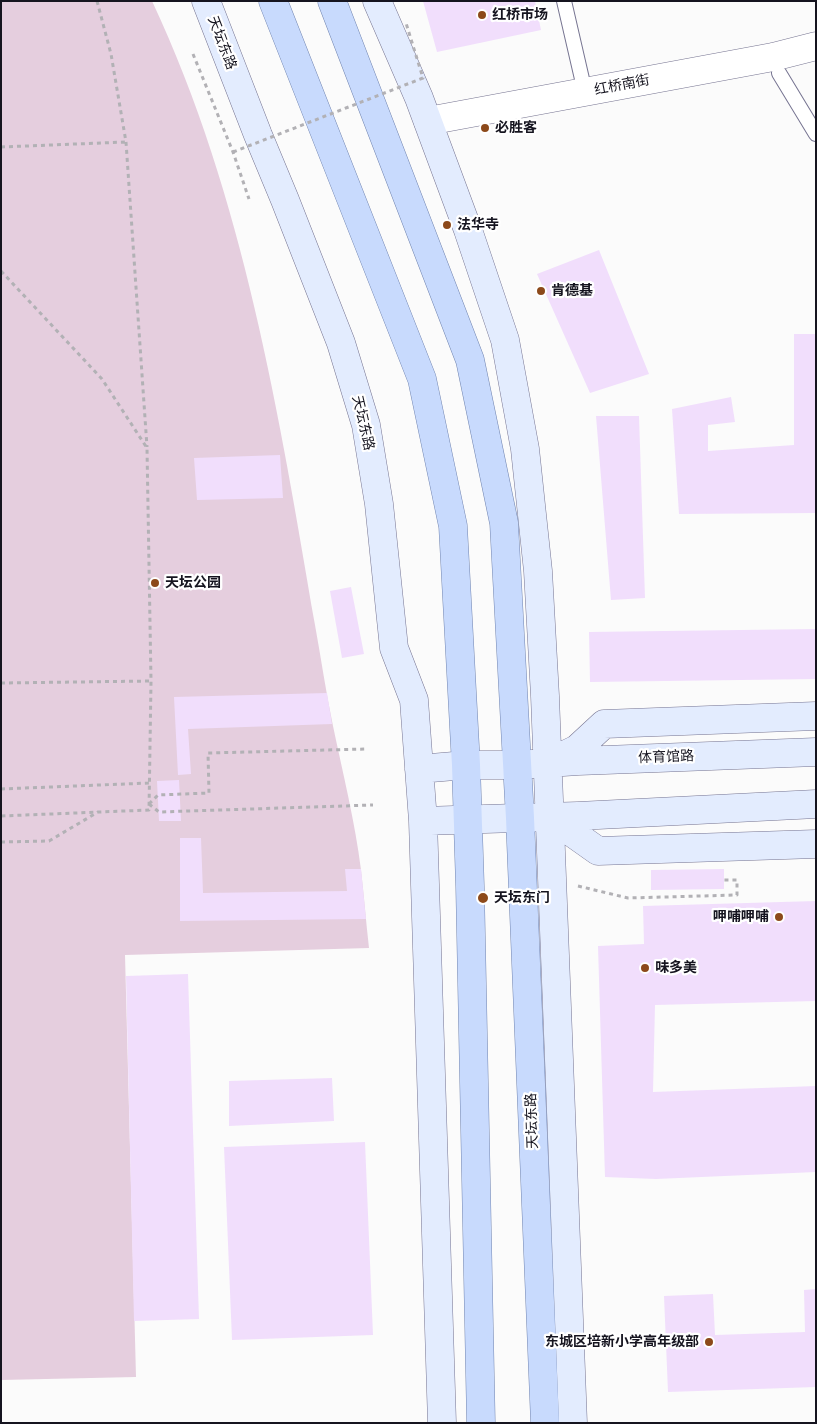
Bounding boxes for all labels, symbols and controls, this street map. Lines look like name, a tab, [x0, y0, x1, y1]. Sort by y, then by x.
place label: 红桥市场	[492, 7, 548, 23]
marker: 红桥市场	[476, 9, 488, 21]
street label: 天坛东路	[204, 14, 240, 72]
street label: 红桥南街	[593, 71, 651, 99]
place label: 必胜客	[495, 120, 537, 136]
marker: 必胜客	[479, 122, 491, 134]
place label: 法华寺	[457, 217, 499, 233]
marker: 法华寺	[441, 219, 453, 231]
place label: 肯德基	[551, 283, 593, 299]
marker: 肯德基	[535, 285, 547, 297]
street label: 天坛东路	[349, 394, 377, 452]
place label: 天坛公园	[165, 575, 221, 591]
marker: 天坛公园	[149, 577, 161, 589]
street label: 体育馆路	[638, 748, 694, 766]
place label: 天坛东门	[494, 890, 550, 906]
marker: 天坛东门	[476, 891, 490, 905]
place label: 呷哺呷哺	[713, 909, 769, 925]
marker: 呷哺呷哺	[773, 911, 785, 923]
place label: 味多美	[655, 960, 697, 976]
marker: 味多美	[639, 962, 651, 974]
street label: 天坛东路	[523, 1093, 541, 1149]
place label: 东城区培新小学高年级部	[545, 1334, 699, 1350]
marker: 东城区培新小学高年级部	[703, 1336, 715, 1348]

